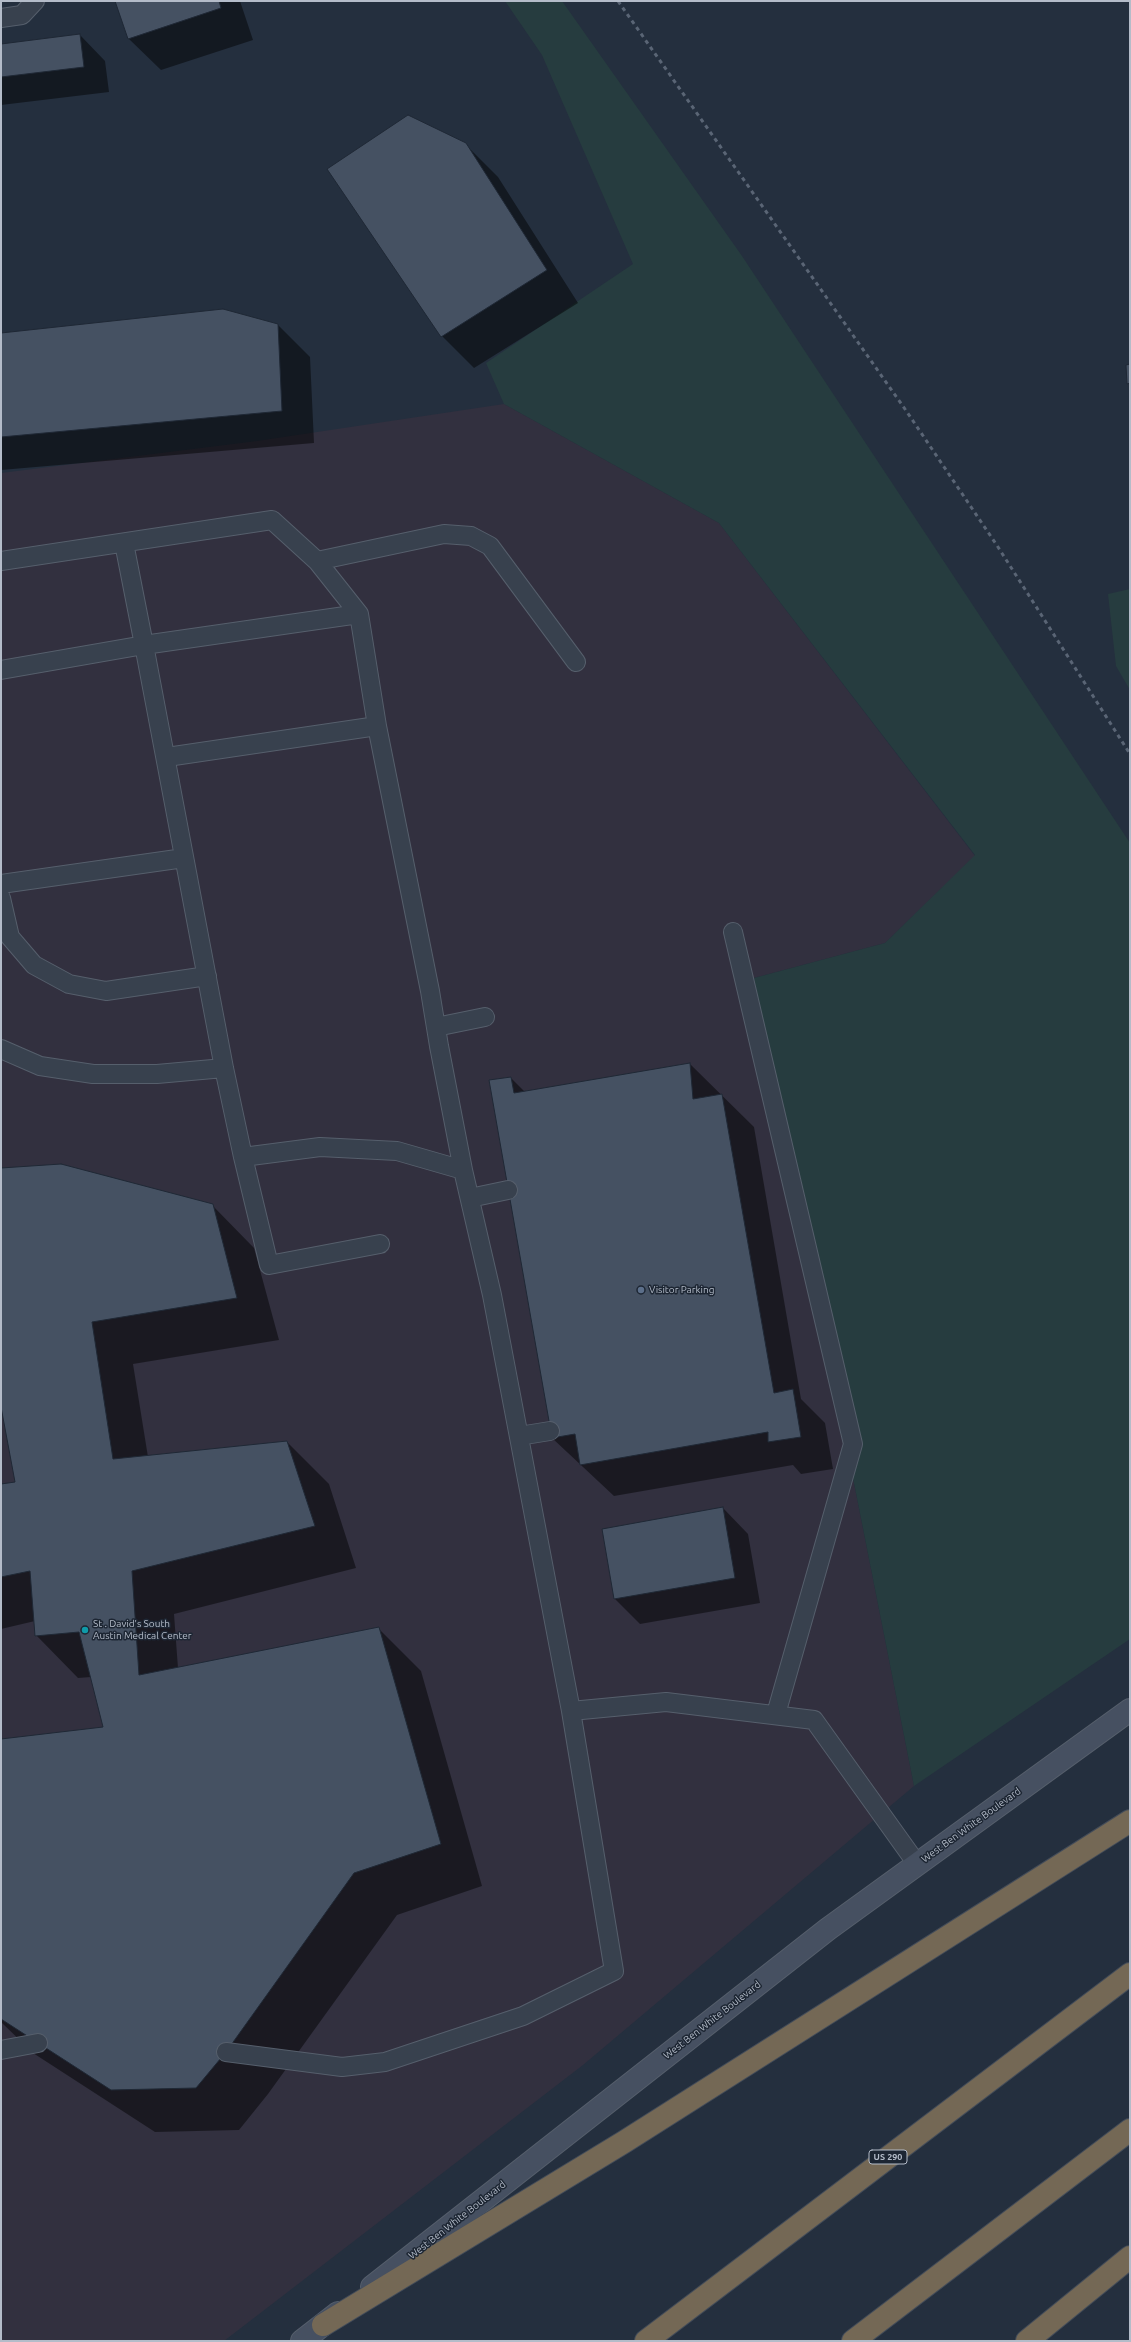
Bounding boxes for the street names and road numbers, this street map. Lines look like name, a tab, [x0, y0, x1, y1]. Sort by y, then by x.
street label: West Ben White Boulevard	[919, 1785, 1023, 1865]
street label: West Ben White Boulevard	[661, 1978, 763, 2062]
road number: US 290	[869, 2150, 907, 2164]
street label: West Ben White Boulevard	[406, 2178, 508, 2262]

